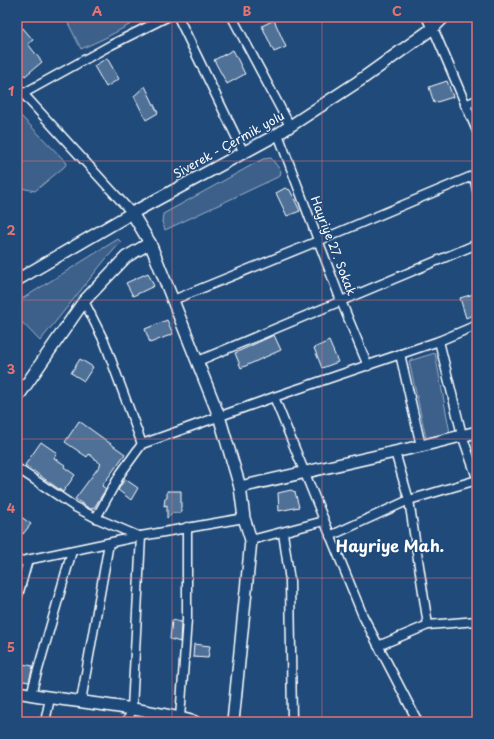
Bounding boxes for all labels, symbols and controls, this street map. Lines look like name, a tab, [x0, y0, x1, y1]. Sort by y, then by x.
text: A	[92, 1, 102, 20]
text: B	[243, 1, 252, 20]
text: C	[392, 1, 402, 20]
text: 1	[8, 81, 14, 100]
street label: Siverek - Çermik yolu	[170, 106, 287, 182]
street label: Hayriye 27. Sokak	[307, 193, 361, 298]
text: 2	[6, 220, 16, 239]
text: 3	[7, 359, 16, 378]
text: 4	[7, 498, 16, 517]
district label: Hayriye Mah.	[336, 533, 444, 557]
text: 5	[7, 637, 15, 656]

